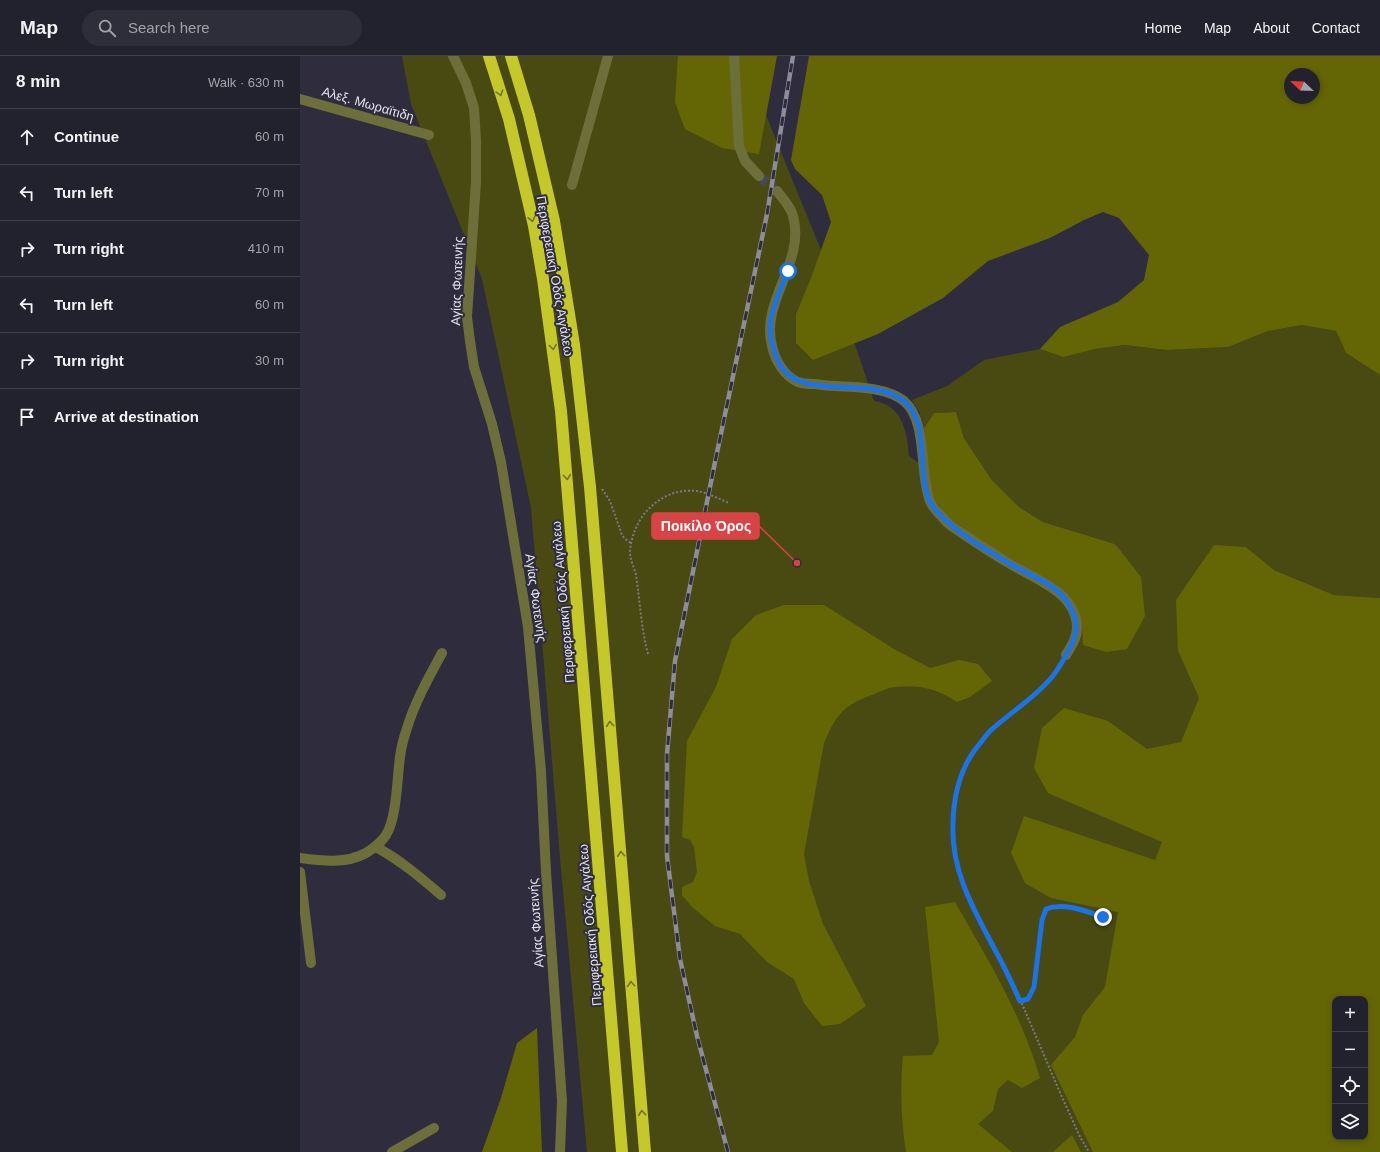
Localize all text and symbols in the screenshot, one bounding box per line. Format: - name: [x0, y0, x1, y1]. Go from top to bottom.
- search box: [82, 10, 362, 46]
- text: Map: [20, 17, 58, 38]
- icon: search: [96, 17, 118, 39]
- text: Search here: [128, 19, 210, 36]
- text: Home: [1145, 20, 1182, 36]
- text: Map: [1204, 20, 1231, 36]
- text: About: [1253, 20, 1290, 36]
- text: Contact: [1312, 20, 1360, 36]
- north arrow: [1284, 68, 1320, 104]
- text: 8 min: [16, 72, 60, 91]
- text: Walk · 630 m: [208, 75, 284, 90]
- street label: Αλεξ. Μωραϊτιδη: [320, 84, 416, 124]
- one-way arrow: [496, 89, 504, 96]
- icon: ahead: [16, 126, 38, 148]
- text: Continue: [54, 128, 119, 145]
- text: 60 m: [255, 129, 284, 144]
- icon: left: [16, 182, 38, 204]
- text: Turn left: [54, 184, 113, 201]
- text: 70 m: [255, 185, 284, 200]
- street label: Περιφερειακή Οδός Αιγάλεω: [534, 195, 576, 357]
- one-way arrow: [527, 216, 535, 222]
- street label: Αγίας Φωτεινής: [448, 236, 466, 326]
- icon: right: [16, 238, 38, 260]
- text: Turn right: [54, 240, 124, 257]
- text: 410 m: [248, 241, 284, 256]
- route start: [779, 262, 797, 280]
- icon: left: [16, 294, 38, 316]
- text: Turn left: [54, 296, 113, 313]
- text: 60 m: [255, 297, 284, 312]
- one-way arrow: [548, 344, 557, 350]
- icon: right: [16, 350, 38, 372]
- text: Turn right: [54, 352, 124, 369]
- text: 30 m: [255, 353, 284, 368]
- icon: arrive: [16, 406, 38, 428]
- text: Arrive at destination: [54, 408, 199, 425]
- one-way arrow: [562, 474, 571, 480]
- callout: Ποικίλο Όρος: [652, 513, 759, 539]
- text: Ποικίλο Όρος: [661, 518, 751, 534]
- street label: Περιφερειακή Οδός Αιγάλεω: [548, 520, 578, 684]
- street label: Αγίας Φωτεινής: [522, 553, 550, 643]
- one-way arrow: [605, 721, 614, 727]
- street label: Περιφερειακή Οδός Αιγάλεω: [575, 843, 605, 1007]
- one-way arrow: [616, 851, 625, 857]
- street label: Αγίας Φωτεινής: [525, 878, 547, 968]
- route end: [1094, 908, 1112, 926]
- one-way arrow: [627, 981, 636, 987]
- map controls: [1332, 996, 1368, 1140]
- button: +: [1332, 996, 1368, 1032]
- button: −: [1332, 1032, 1368, 1068]
- button: locate: [1332, 1068, 1368, 1104]
- button: layers: [1332, 1104, 1368, 1140]
- one-way arrow: [638, 1110, 647, 1116]

